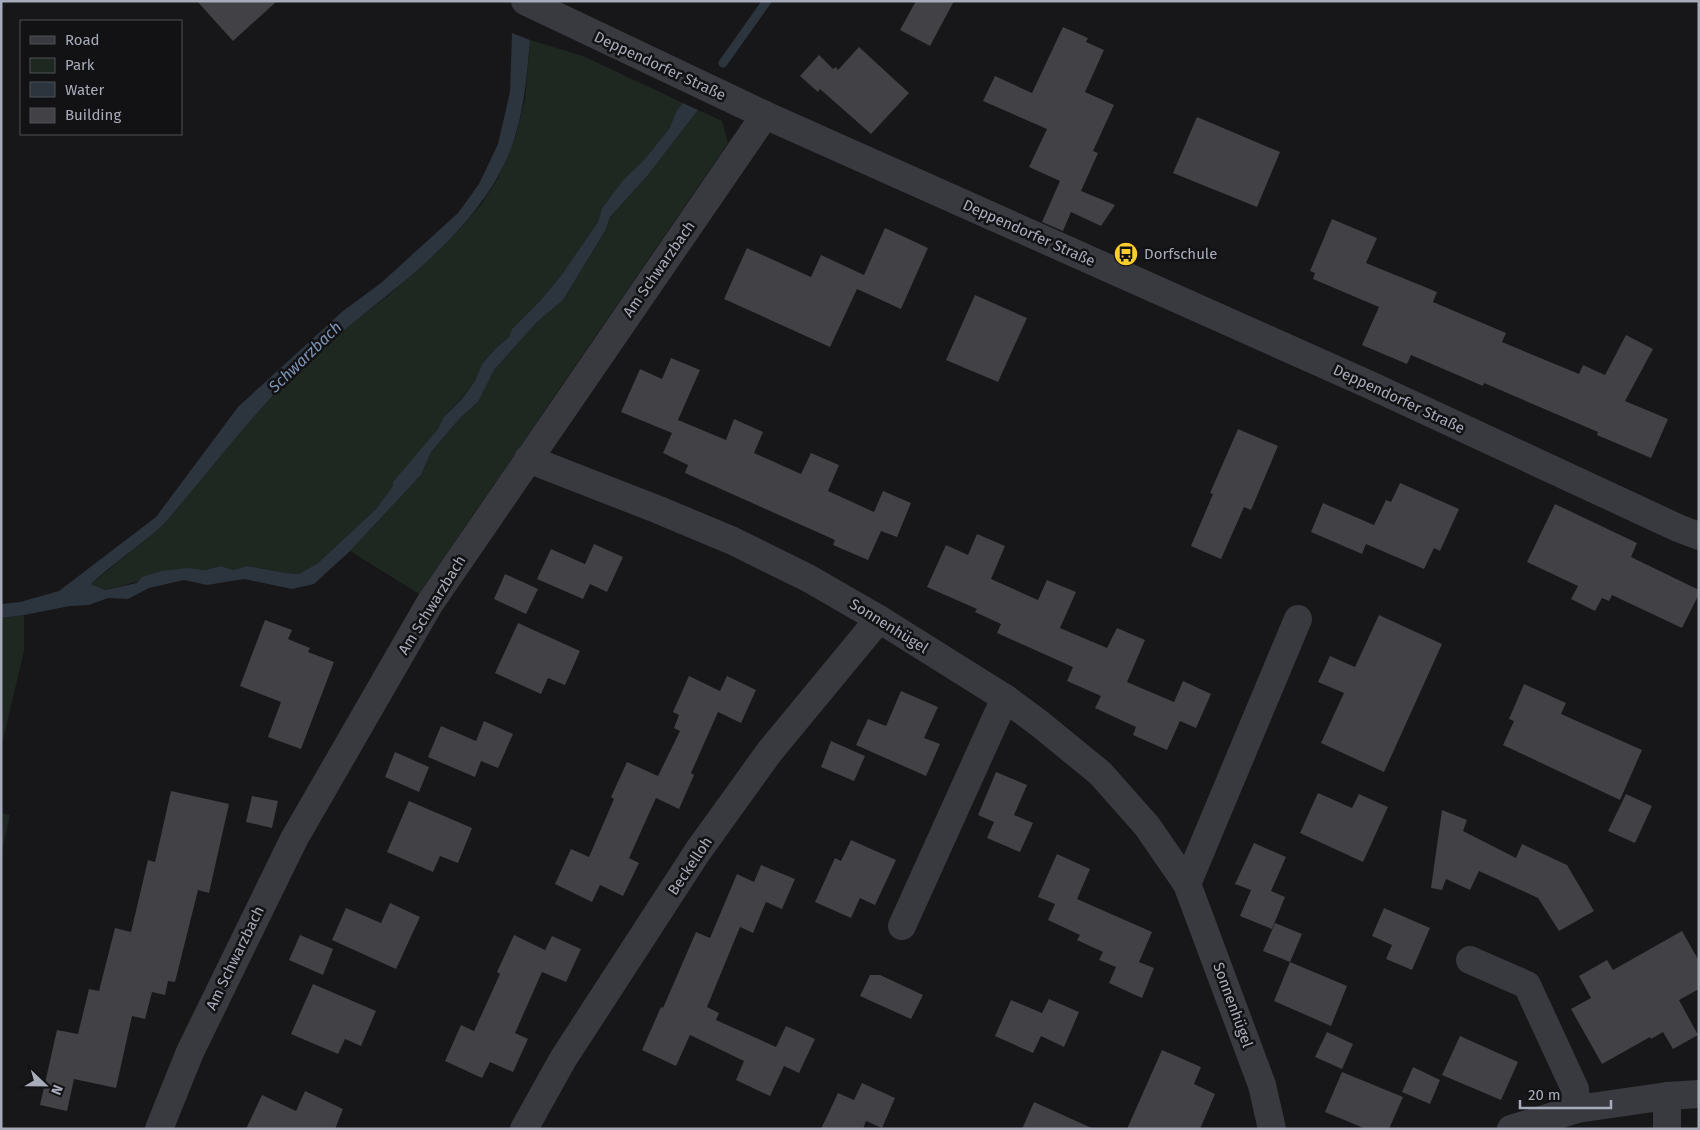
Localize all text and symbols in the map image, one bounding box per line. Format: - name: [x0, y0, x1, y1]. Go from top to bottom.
- legend: [20, 20, 182, 135]
- street label: Deppendorfer Straße: [591, 28, 729, 104]
- text: Road: [65, 31, 100, 49]
- text: Park: [65, 56, 95, 74]
- text: Water: [65, 81, 104, 99]
- text: Building: [65, 106, 121, 124]
- street label: Deppendorfer Straße: [960, 196, 1098, 270]
- street label: Am Schwarzbach: [619, 217, 699, 321]
- bus stop icon: Dorfschule: [1113, 241, 1139, 267]
- place label: Dorfschule: [1144, 245, 1217, 263]
- water label: Schwarzbach: [264, 318, 345, 397]
- street label: Deppendorfer Straße: [1330, 361, 1468, 437]
- street label: Am Schwarzbach: [394, 552, 470, 658]
- street label: Sonnenhügel: [846, 595, 932, 658]
- street label: Beckelloh: [664, 833, 716, 899]
- street label: Am Schwarzbach: [202, 903, 268, 1013]
- street label: Sonnenhügel: [1209, 960, 1257, 1051]
- north arrow: [20, 1060, 70, 1110]
- scale bar: [1520, 1078, 1611, 1110]
- text: N: [47, 1082, 66, 1097]
- text: 20 m: [1528, 1086, 1561, 1104]

